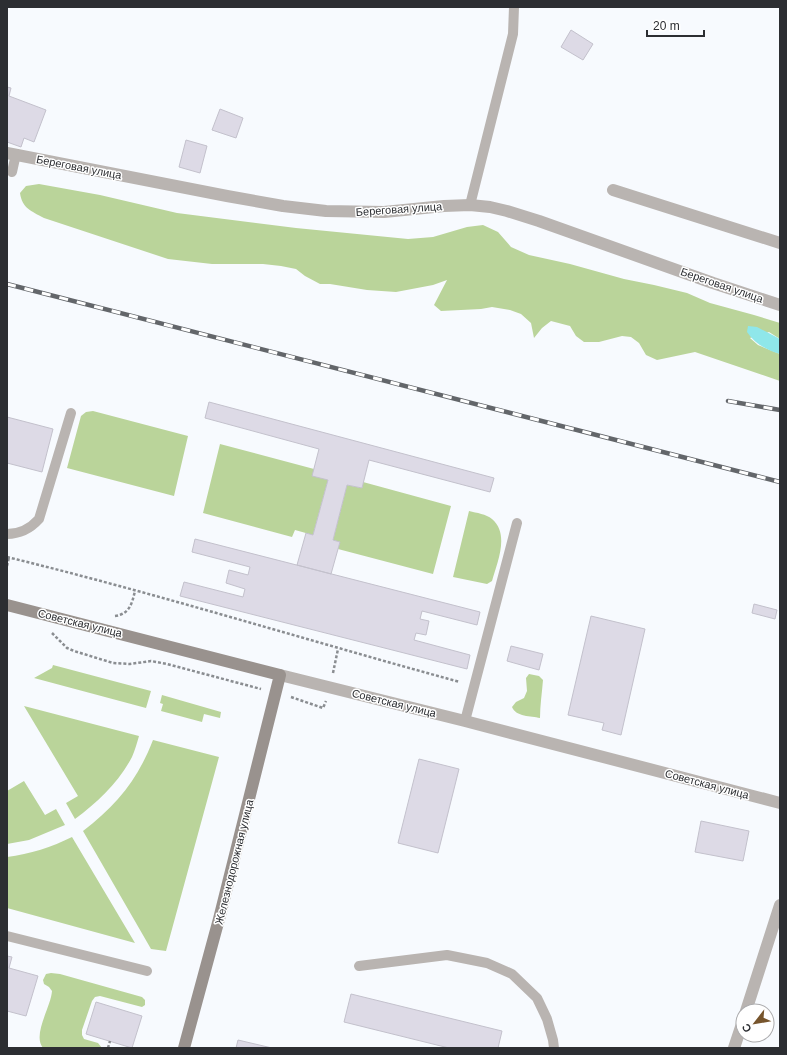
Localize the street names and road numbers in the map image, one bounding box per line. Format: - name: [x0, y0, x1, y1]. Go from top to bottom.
- street label: Береговая улица: [35, 153, 123, 181]
- street label: Береговая улица: [355, 200, 443, 218]
- street label: Береговая улица: [679, 265, 766, 305]
- street label: Советская улица: [37, 607, 124, 639]
- street label: Советская улица: [351, 687, 438, 719]
- street label: Советская улица: [664, 767, 751, 801]
- street label: Железнодорожная улица: [213, 797, 256, 926]

